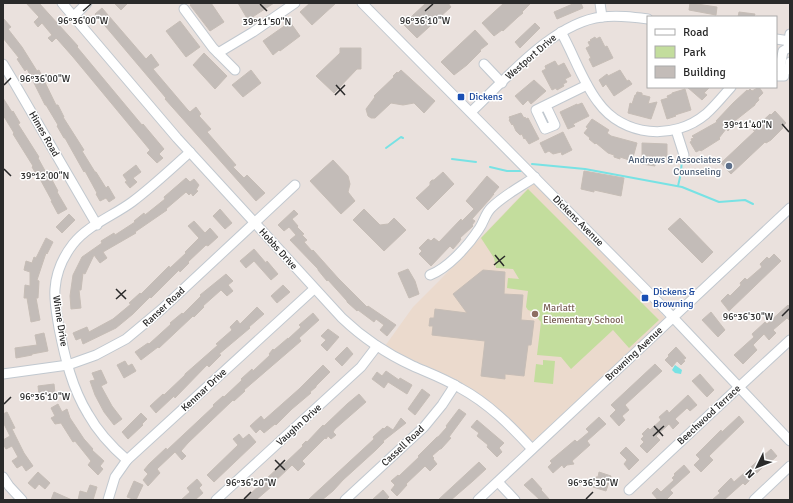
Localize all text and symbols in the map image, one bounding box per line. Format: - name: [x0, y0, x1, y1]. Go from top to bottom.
- text: 96°36'00"W: [58, 15, 109, 27]
- text: 96°36'10"W: [400, 15, 451, 27]
- text: 39°11'50"N: [243, 16, 291, 28]
- legend: [647, 16, 777, 88]
- text: Road: [683, 25, 709, 40]
- street label: Westport Drive: [503, 32, 559, 82]
- text: Park: [683, 45, 706, 60]
- text: Building: [683, 65, 726, 80]
- text: 96°36'00"W: [20, 73, 71, 85]
- place label: Dickens: [469, 91, 503, 103]
- marker: Dickens: [456, 92, 466, 102]
- street label: Himes Road: [26, 109, 62, 159]
- text: 39°11'40"N: [724, 119, 772, 131]
- place label: Andrews & Associates Counseling: [628, 154, 722, 178]
- marker: Andrews & Associates Counseling: [724, 161, 734, 171]
- text: 39°12'00"N: [21, 170, 69, 182]
- street label: Dickens Avenue: [550, 193, 606, 249]
- street label: Hobbs Drive: [256, 226, 300, 272]
- street label: Ranser Road: [140, 284, 188, 330]
- place label: Dickens & Browning: [653, 286, 696, 310]
- marker: Dickens & Browning: [640, 293, 650, 303]
- street label: Winne Drive: [50, 295, 70, 347]
- place label: Marlatt Elementary School: [543, 302, 623, 326]
- marker: Marlatt Elementary School: [530, 309, 540, 319]
- text: 96°36'30"W: [723, 311, 774, 323]
- street label: Browning Avenue: [603, 324, 665, 384]
- street label: Kenmar Drive: [179, 366, 229, 414]
- street label: Beechwood Terrace: [675, 383, 743, 447]
- text: 96°36'10"W: [20, 391, 71, 403]
- street label: Vaughn Drive: [274, 402, 324, 448]
- street label: Cassell Road: [379, 423, 427, 469]
- north arrow: [737, 447, 777, 487]
- text: N: [743, 466, 757, 481]
- text: 96°36'20"W: [226, 477, 277, 489]
- text: 96°36'30"W: [568, 477, 619, 489]

